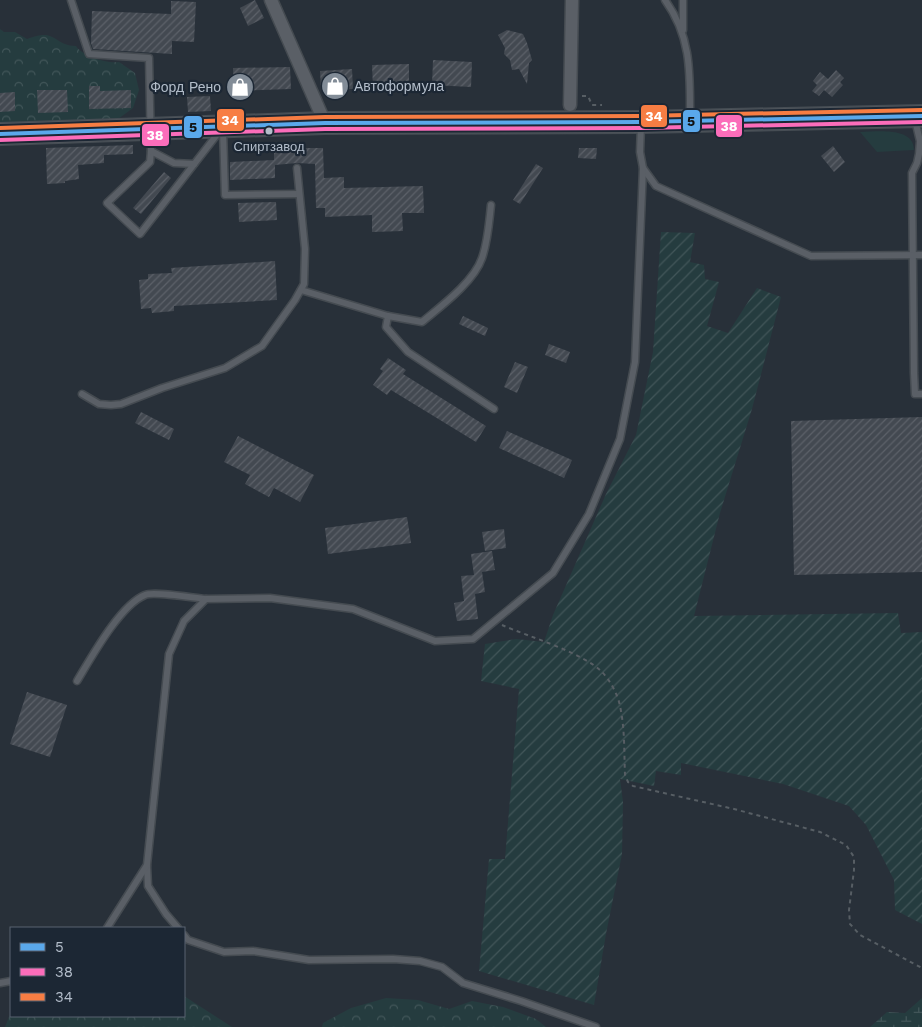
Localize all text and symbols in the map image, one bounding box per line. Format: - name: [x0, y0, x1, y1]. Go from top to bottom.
- shop icon: Автоформула: [320, 71, 350, 101]
- shop icon: Форд Рено: [225, 72, 255, 102]
- place label: Автоформула: [354, 78, 444, 94]
- place label: Форд Рено: [150, 79, 221, 95]
- line badge: 34: [640, 104, 668, 128]
- line badge: 34: [216, 108, 245, 132]
- text: 34: [645, 108, 663, 124]
- line badge: 5: [682, 109, 701, 133]
- text: 34: [221, 112, 239, 128]
- text: 5: [687, 113, 695, 129]
- line badge: 38: [715, 114, 743, 138]
- line badge: 5: [183, 115, 203, 139]
- text: 38: [720, 118, 738, 134]
- text: 5: [189, 119, 197, 135]
- line badge: 38: [141, 123, 170, 147]
- marker: Спиртзавод: [264, 126, 274, 136]
- text: 38: [146, 127, 164, 143]
- place label: Спиртзавод: [233, 139, 305, 154]
- legend: [10, 927, 185, 1017]
- text: 5: [55, 938, 64, 956]
- text: 38: [55, 963, 73, 981]
- text: 34: [55, 988, 73, 1006]

